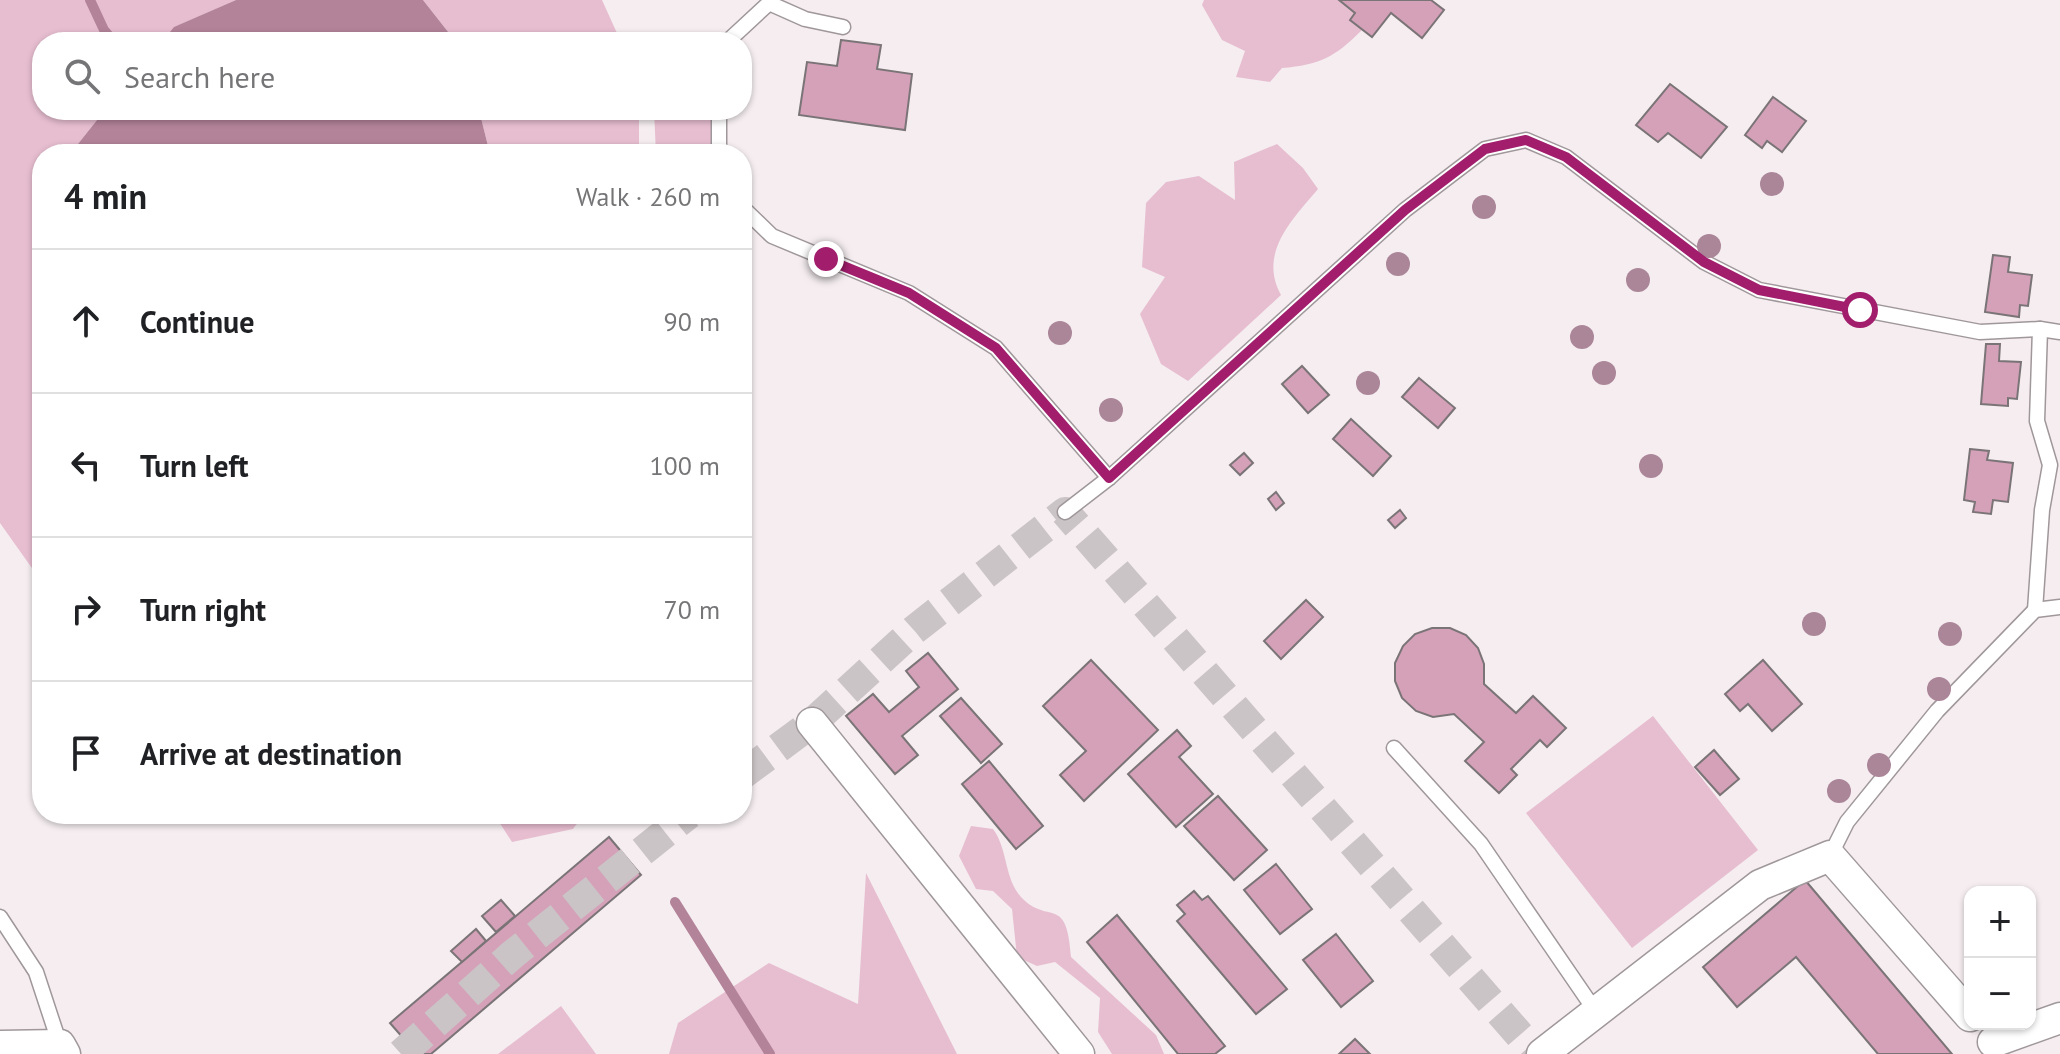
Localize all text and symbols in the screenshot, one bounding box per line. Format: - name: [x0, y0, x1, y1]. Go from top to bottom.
- search box: [32, 32, 752, 120]
- icon: search: [60, 54, 104, 98]
- text: Search here: [124, 57, 275, 96]
- text: 4 min: [64, 174, 147, 218]
- text: Walk · 260 m: [576, 180, 720, 213]
- route end: [808, 241, 844, 277]
- route start: [1842, 292, 1878, 328]
- icon: ahead: [64, 299, 108, 343]
- text: Continue: [140, 302, 254, 341]
- text: 90 m: [664, 305, 720, 338]
- icon: left: [64, 443, 108, 487]
- text: Turn left: [140, 446, 248, 485]
- text: 100 m: [649, 449, 720, 482]
- icon: right: [64, 587, 108, 631]
- text: Turn right: [140, 590, 266, 629]
- text: 70 m: [664, 593, 720, 626]
- icon: arrive: [64, 731, 108, 775]
- text: Arrive at destination: [140, 734, 402, 773]
- map controls: [1964, 886, 2036, 1030]
- button: +: [1964, 886, 2036, 958]
- button: −: [1964, 958, 2036, 1030]

